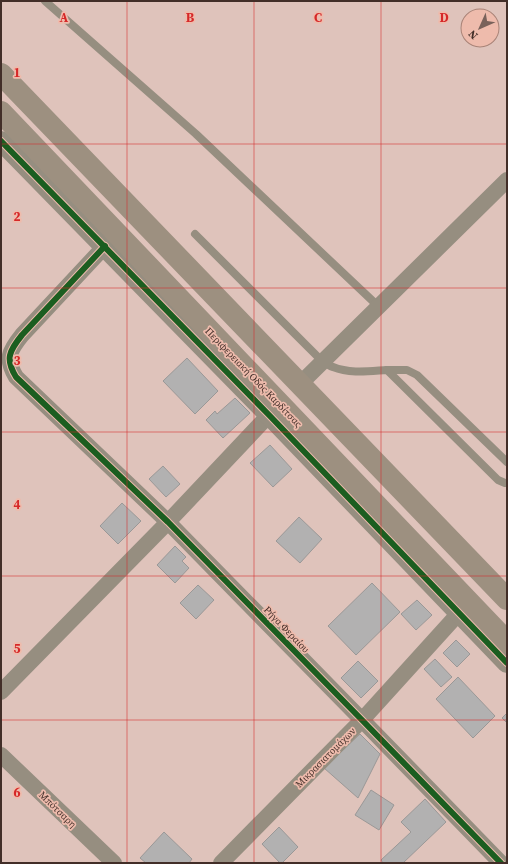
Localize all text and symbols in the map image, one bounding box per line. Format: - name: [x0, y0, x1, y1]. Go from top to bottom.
- north arrow: [460, 8, 500, 48]
- text: A: [60, 9, 69, 26]
- text: B: [186, 9, 195, 26]
- text: C: [314, 9, 322, 26]
- text: D: [439, 9, 449, 26]
- text: N: [465, 27, 481, 43]
- text: 1: [13, 64, 21, 81]
- text: 2: [13, 208, 21, 225]
- street label: Περιφερειακή Οδός Καρδίτσας: [202, 325, 305, 430]
- text: 3: [13, 352, 21, 369]
- text: 4: [13, 496, 21, 513]
- street label: Ρήγα Φεραίου: [261, 603, 312, 655]
- text: 5: [13, 640, 21, 657]
- street label: Μικρασιατομάχων: [292, 724, 358, 790]
- text: 6: [13, 784, 21, 801]
- street label: Μπότσαρη: [36, 788, 79, 830]

